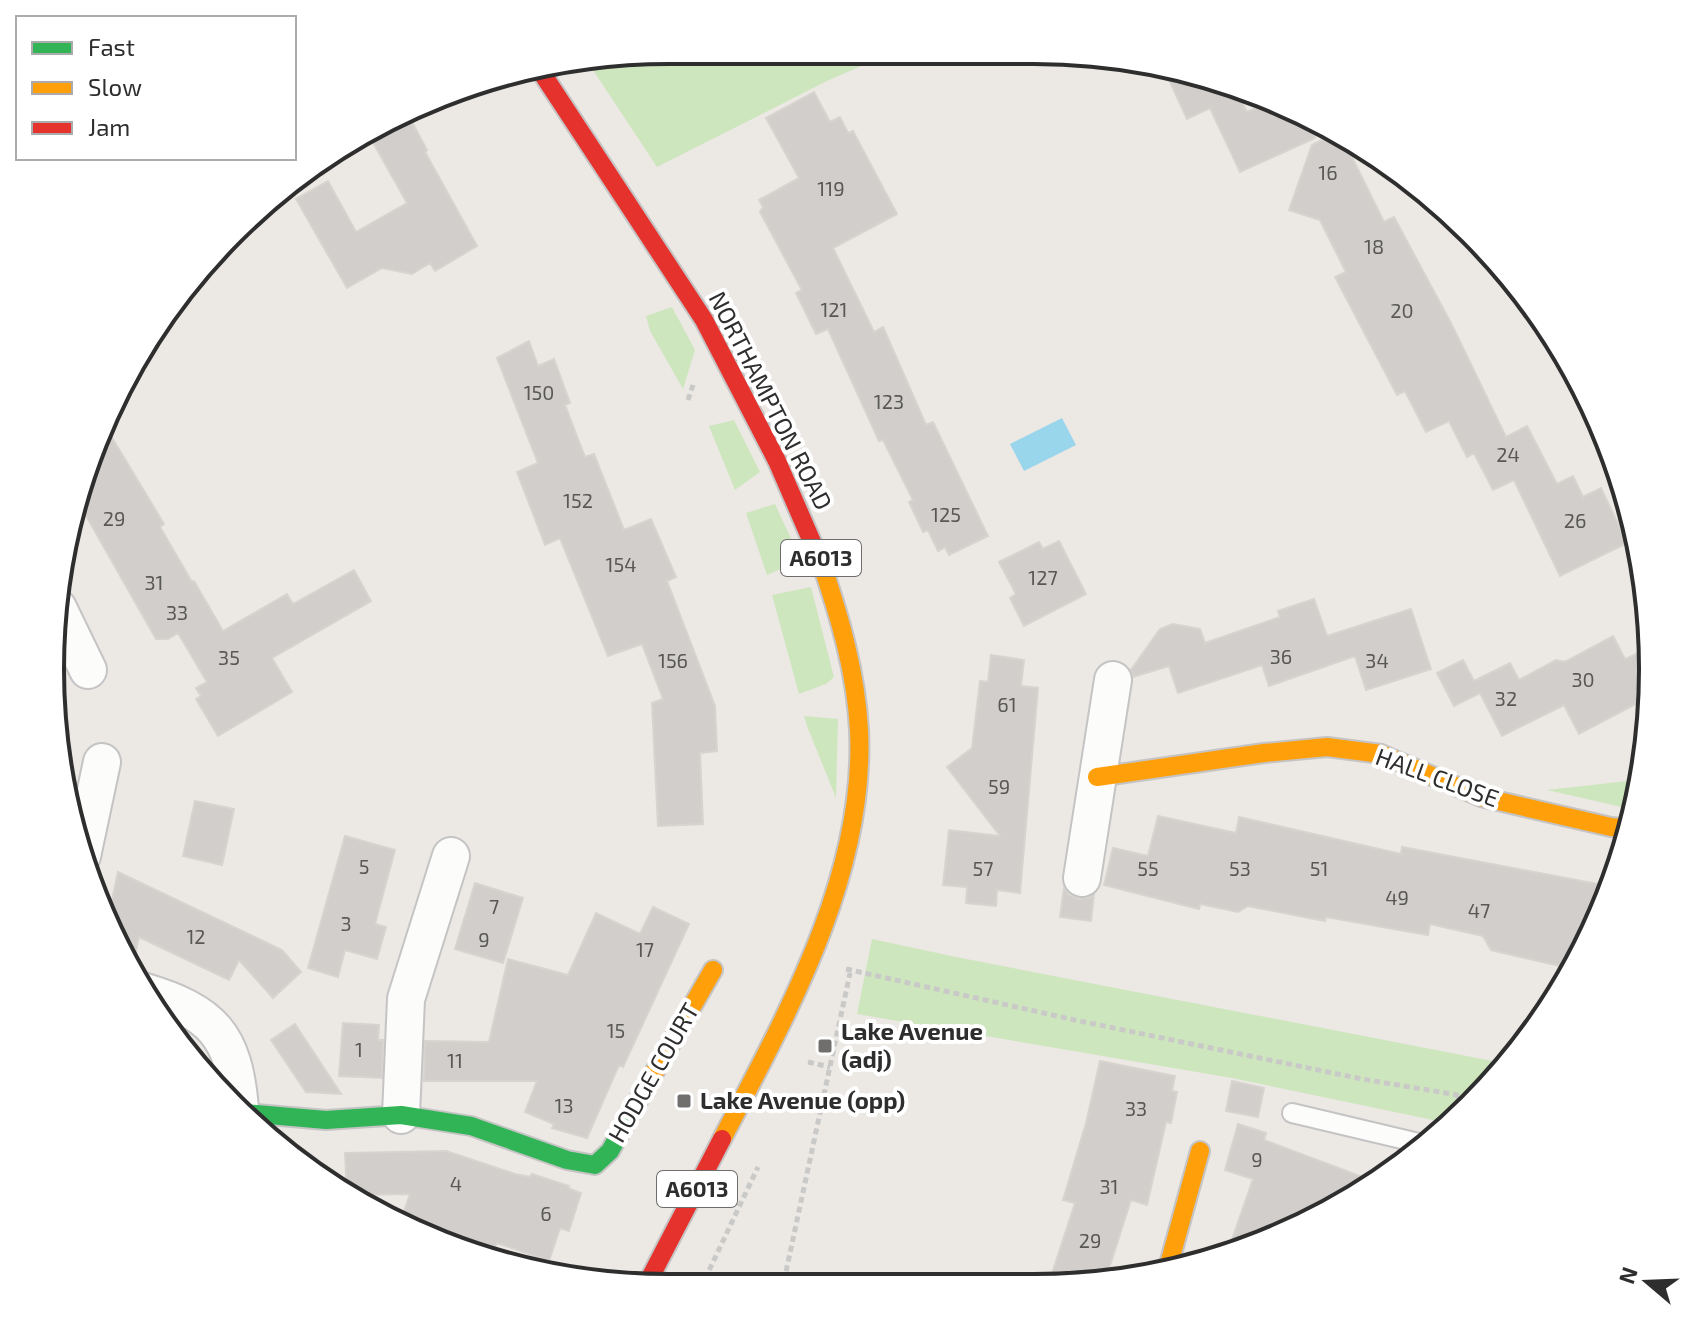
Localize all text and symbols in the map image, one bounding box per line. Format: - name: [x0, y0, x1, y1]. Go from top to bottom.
- legend: [16, 16, 296, 160]
- text: Fast: [88, 32, 135, 61]
- text: Slow: [88, 72, 142, 101]
- text: Jam: [88, 112, 130, 141]
- house number: 16: [1318, 160, 1338, 184]
- house number: 119: [817, 176, 845, 200]
- house number: 18: [1364, 234, 1384, 258]
- street label: NORTHAMPTON ROAD: [704, 286, 839, 514]
- house number: 121: [820, 297, 848, 321]
- house number: 20: [1390, 298, 1414, 322]
- house number: 150: [524, 380, 554, 404]
- house number: 123: [874, 389, 904, 413]
- house number: 24: [1496, 442, 1520, 466]
- house number: 152: [563, 488, 593, 512]
- house number: 125: [931, 502, 961, 526]
- house number: 29: [103, 506, 125, 530]
- house number: 26: [1564, 508, 1586, 532]
- road number: A6013: [781, 540, 861, 576]
- house number: 154: [606, 552, 636, 576]
- house number: 127: [1028, 565, 1058, 589]
- house number: 31: [144, 570, 164, 594]
- house number: 33: [166, 600, 188, 624]
- house number: 36: [1270, 644, 1292, 668]
- house number: 35: [218, 645, 240, 669]
- house number: 156: [658, 648, 688, 672]
- house number: 34: [1365, 648, 1389, 672]
- house number: 30: [1571, 667, 1595, 691]
- house number: 32: [1495, 686, 1517, 710]
- house number: 61: [997, 692, 1017, 716]
- street label: HALL CLOSE: [1372, 741, 1503, 812]
- house number: 59: [988, 774, 1010, 798]
- house number: 5: [359, 854, 369, 878]
- house number: 57: [973, 856, 993, 880]
- house number: 55: [1137, 856, 1159, 880]
- house number: 53: [1229, 856, 1251, 880]
- house number: 51: [1310, 856, 1328, 880]
- house number: 49: [1385, 885, 1409, 909]
- house number: 7: [489, 894, 499, 918]
- house number: 47: [1468, 898, 1490, 922]
- house number: 3: [340, 911, 352, 935]
- house number: 12: [186, 924, 206, 948]
- house number: 9: [478, 927, 490, 951]
- house number: 17: [636, 937, 654, 961]
- street label: HODGE COURT: [601, 997, 704, 1147]
- place label: Lake Avenue (adj): [841, 1016, 983, 1073]
- house number: 15: [607, 1018, 625, 1042]
- house number: 1: [355, 1037, 363, 1061]
- marker: Lake Avenue (adj): [816, 1037, 834, 1055]
- house number: 11: [447, 1048, 463, 1072]
- place label: Lake Avenue (opp): [700, 1085, 905, 1114]
- marker: Lake Avenue (opp): [675, 1092, 693, 1110]
- house number: 13: [554, 1093, 574, 1117]
- house number: 33: [1125, 1096, 1147, 1120]
- house number: 9: [1251, 1147, 1263, 1171]
- house number: 4: [450, 1171, 462, 1195]
- road number: A6013: [657, 1171, 737, 1207]
- house number: 31: [1099, 1174, 1119, 1198]
- house number: 6: [540, 1201, 552, 1225]
- house number: 29: [1079, 1228, 1101, 1252]
- north arrow: [1607, 1242, 1687, 1322]
- text: N: [1612, 1263, 1642, 1287]

